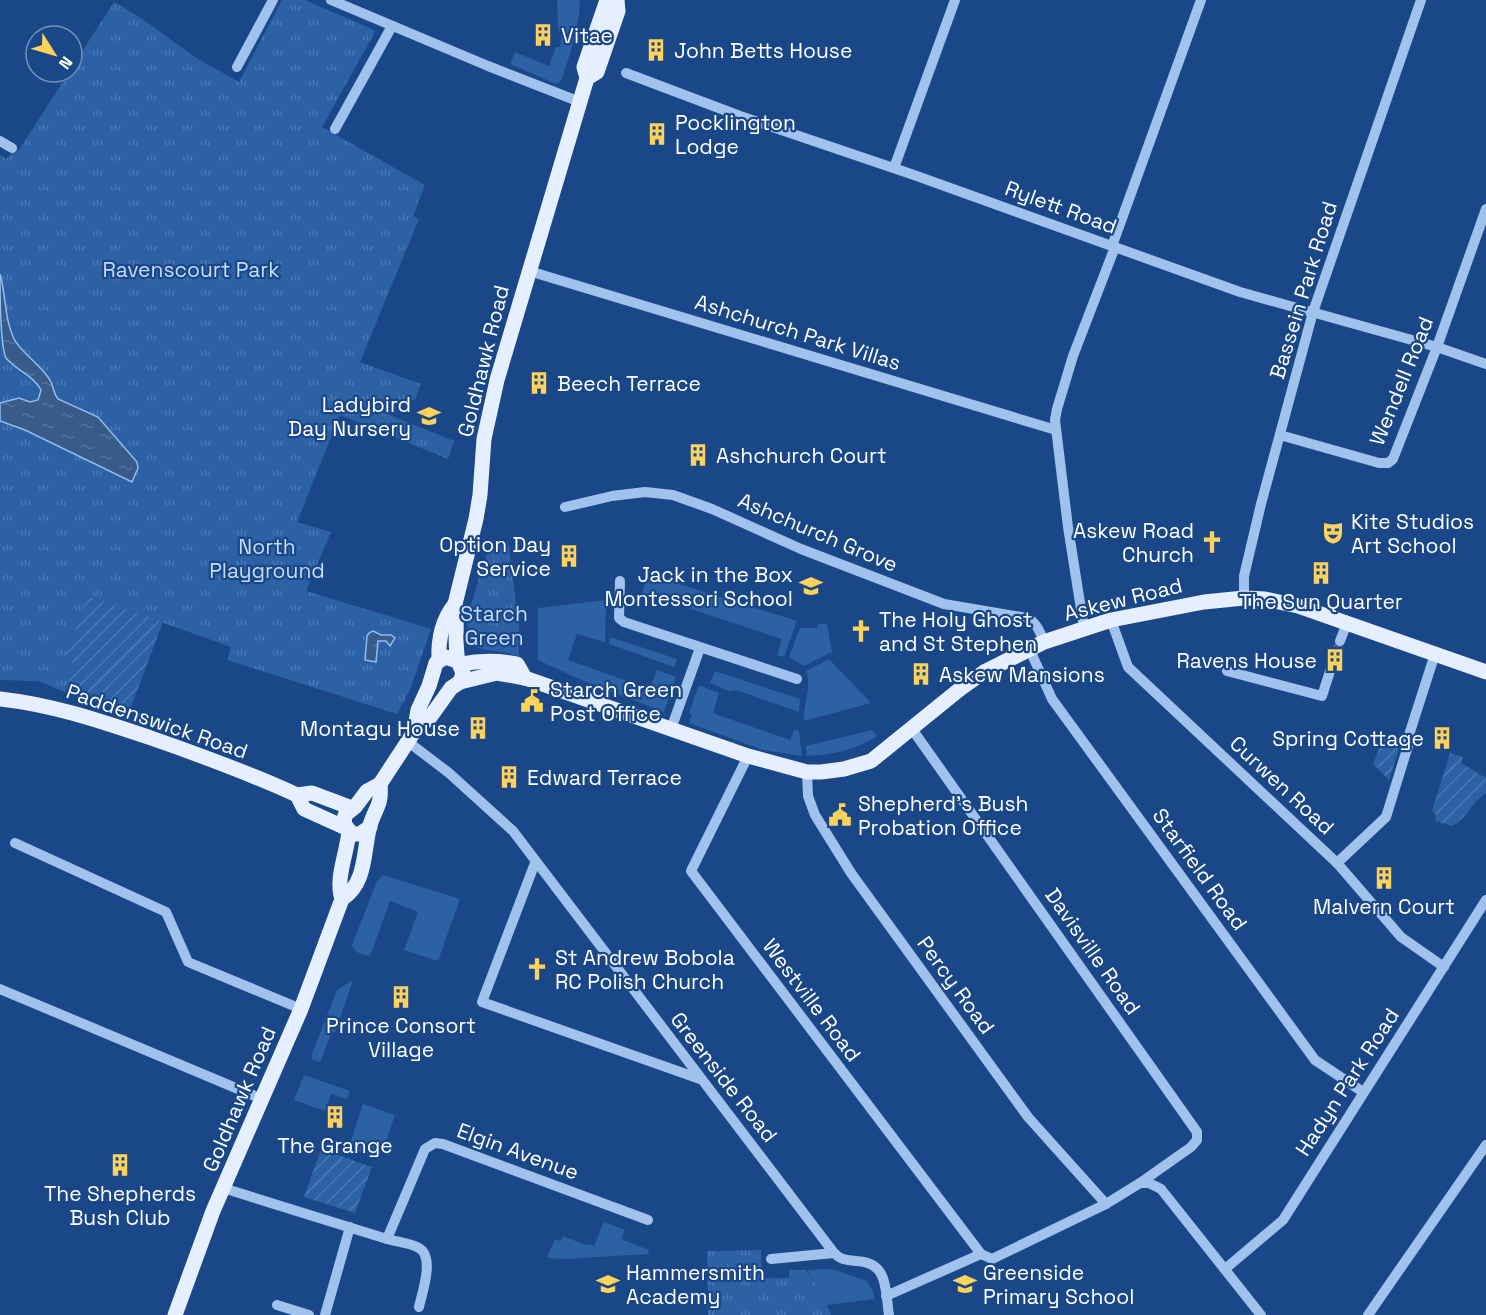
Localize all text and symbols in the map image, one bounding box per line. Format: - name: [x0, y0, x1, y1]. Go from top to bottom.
- building icon: Vitae: [530, 22, 556, 48]
- place label: Vitae: [561, 22, 613, 49]
- north arrow: [24, 24, 84, 84]
- building icon: John Betts House: [643, 37, 669, 63]
- place label: John Betts House: [674, 37, 852, 64]
- text: N: [54, 52, 77, 73]
- place label: Pocklington Lodge: [675, 109, 796, 160]
- building icon: Pocklington Lodge: [644, 121, 670, 147]
- street label: Rylett Road: [1001, 174, 1121, 240]
- street label: Bassein Park Road: [1263, 198, 1343, 382]
- park label: Ravenscourt Park: [102, 256, 280, 283]
- street label: Goldhawk Road: [451, 282, 515, 440]
- street label: Ashchurch Park Villas: [692, 288, 904, 376]
- street label: Wendell Road: [1363, 313, 1439, 449]
- building icon: Beech Terrace: [526, 370, 552, 396]
- place label: Beech Terrace: [557, 370, 701, 397]
- place label: Ladybird Day Nursery: [288, 391, 411, 442]
- school or university icon: Ladybird Day Nursery: [416, 403, 442, 429]
- building icon: Ashchurch Court: [685, 442, 711, 468]
- place label: Ashchurch Court: [716, 442, 887, 469]
- street label: Ashchurch Grove: [734, 486, 902, 578]
- place label: Kite Studios Art School: [1351, 508, 1474, 559]
- place label: Askew Road Church: [1073, 517, 1194, 568]
- theatre icon: Kite Studios Art School: [1320, 520, 1346, 546]
- church icon: Askew Road Church: [1199, 529, 1225, 555]
- place label: Option Day Service: [439, 531, 551, 582]
- park label: North Playground: [209, 533, 325, 584]
- building icon: Option Day Service: [556, 543, 582, 569]
- building icon: The Sun Quarter: [1308, 560, 1334, 586]
- place label: Jack in the Box Montessori School: [605, 561, 793, 612]
- street label: Askew Road: [1061, 571, 1185, 627]
- school or university icon: Jack in the Box Montessori School: [798, 573, 824, 599]
- place label: The Sun Quarter: [1239, 588, 1403, 615]
- park label: Starch Green: [460, 600, 528, 651]
- place label: The Holy Ghost and St Stephen: [879, 606, 1037, 657]
- church icon: The Holy Ghost and St Stephen: [848, 618, 874, 644]
- place label: Ravens House: [1176, 647, 1317, 674]
- building icon: Ravens House: [1322, 647, 1348, 673]
- building icon: Askew Mansions: [908, 661, 934, 687]
- place label: Askew Mansions: [939, 661, 1105, 688]
- place label: Starch Green Post Office: [550, 676, 682, 727]
- street label: Paddenswick Road: [63, 677, 251, 765]
- public building icon: Starch Green Post Office: [519, 688, 545, 714]
- place label: Montagu House: [300, 715, 460, 742]
- building icon: Montagu House: [465, 715, 491, 741]
- place label: Spring Cottage: [1272, 725, 1424, 752]
- building icon: Spring Cottage: [1429, 725, 1455, 751]
- street label: Curwen Road: [1224, 730, 1340, 840]
- building icon: Edward Terrace: [496, 764, 522, 790]
- place label: Edward Terrace: [527, 764, 682, 791]
- place label: Shepherd's Bush Probation Office: [858, 790, 1028, 841]
- public building icon: Shepherd's Bush Probation Office: [827, 802, 853, 828]
- street label: Starfield Road: [1147, 803, 1253, 935]
- building icon: Malvern Court: [1371, 865, 1397, 891]
- street label: Davisville Road: [1039, 882, 1147, 1020]
- place label: Malvern Court: [1313, 893, 1455, 920]
- street label: Percy Road: [911, 931, 1001, 1039]
- street label: Westville Road: [757, 933, 867, 1067]
- place label: St Andrew Bobola RC Polish Church: [555, 944, 735, 995]
- church icon: St Andrew Bobola RC Polish Church: [524, 956, 550, 982]
- building icon: Prince Consort Village: [388, 984, 414, 1010]
- street label: Hadyn Park Road: [1289, 1003, 1405, 1161]
- street label: Greenside Road: [665, 1006, 783, 1148]
- place label: Prince Consort Village: [326, 1012, 476, 1063]
- street label: Goldhawk Road: [196, 1022, 282, 1176]
- building icon: The Grange: [322, 1104, 348, 1130]
- street label: Elgin Avenue: [453, 1116, 583, 1186]
- place label: The Grange: [277, 1132, 393, 1159]
- building icon: The Shepherds Bush Club: [107, 1152, 133, 1178]
- place label: The Shepherds Bush Club: [44, 1180, 196, 1231]
- place label: Hammersmith Academy: [626, 1259, 765, 1310]
- place label: Greenside Primary School: [983, 1259, 1134, 1310]
- school or university icon: Hammersmith Academy: [595, 1271, 621, 1297]
- school or university icon: Greenside Primary School: [952, 1271, 978, 1297]

